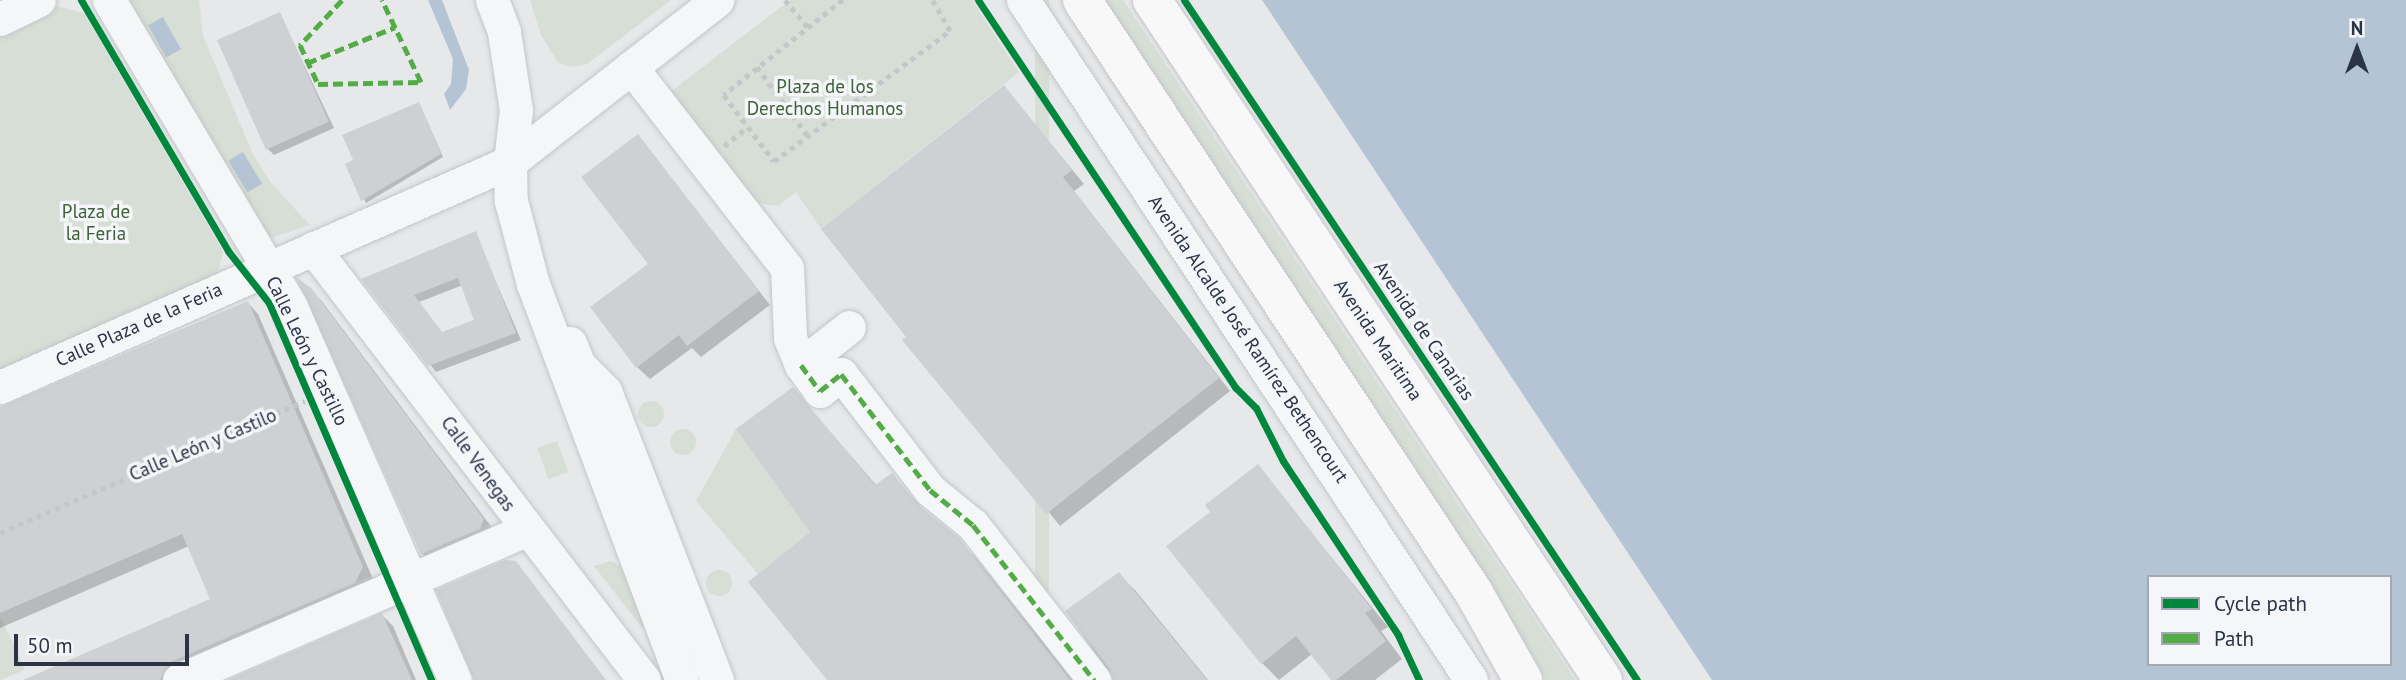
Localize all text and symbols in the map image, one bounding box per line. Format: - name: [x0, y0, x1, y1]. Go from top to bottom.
- north arrow: [2322, 14, 2392, 84]
- text: N: [2351, 16, 2363, 40]
- park label: Plaza de los Derechos Humanos: [747, 76, 903, 120]
- street label: Avenida Alcalde José Ramírez Bethencourt: [1143, 190, 1353, 488]
- park label: Plaza de la Feria: [62, 201, 130, 245]
- street label: Avenida de Canarias: [1369, 257, 1479, 405]
- street label: Calle León y Castillo: [261, 272, 353, 430]
- street label: Avenida Maritima: [1329, 275, 1427, 405]
- street label: Calle Plaza de la Feria: [52, 278, 226, 372]
- street label: Calle León y Castilo: [126, 404, 280, 486]
- street label: Calle Venegas: [436, 412, 520, 516]
- legend: [2147, 575, 2392, 666]
- text: Cycle path: [2214, 590, 2307, 617]
- scale bar: [18, 620, 192, 664]
- text: Path: [2214, 625, 2254, 652]
- text: 50 m: [27, 632, 73, 659]

